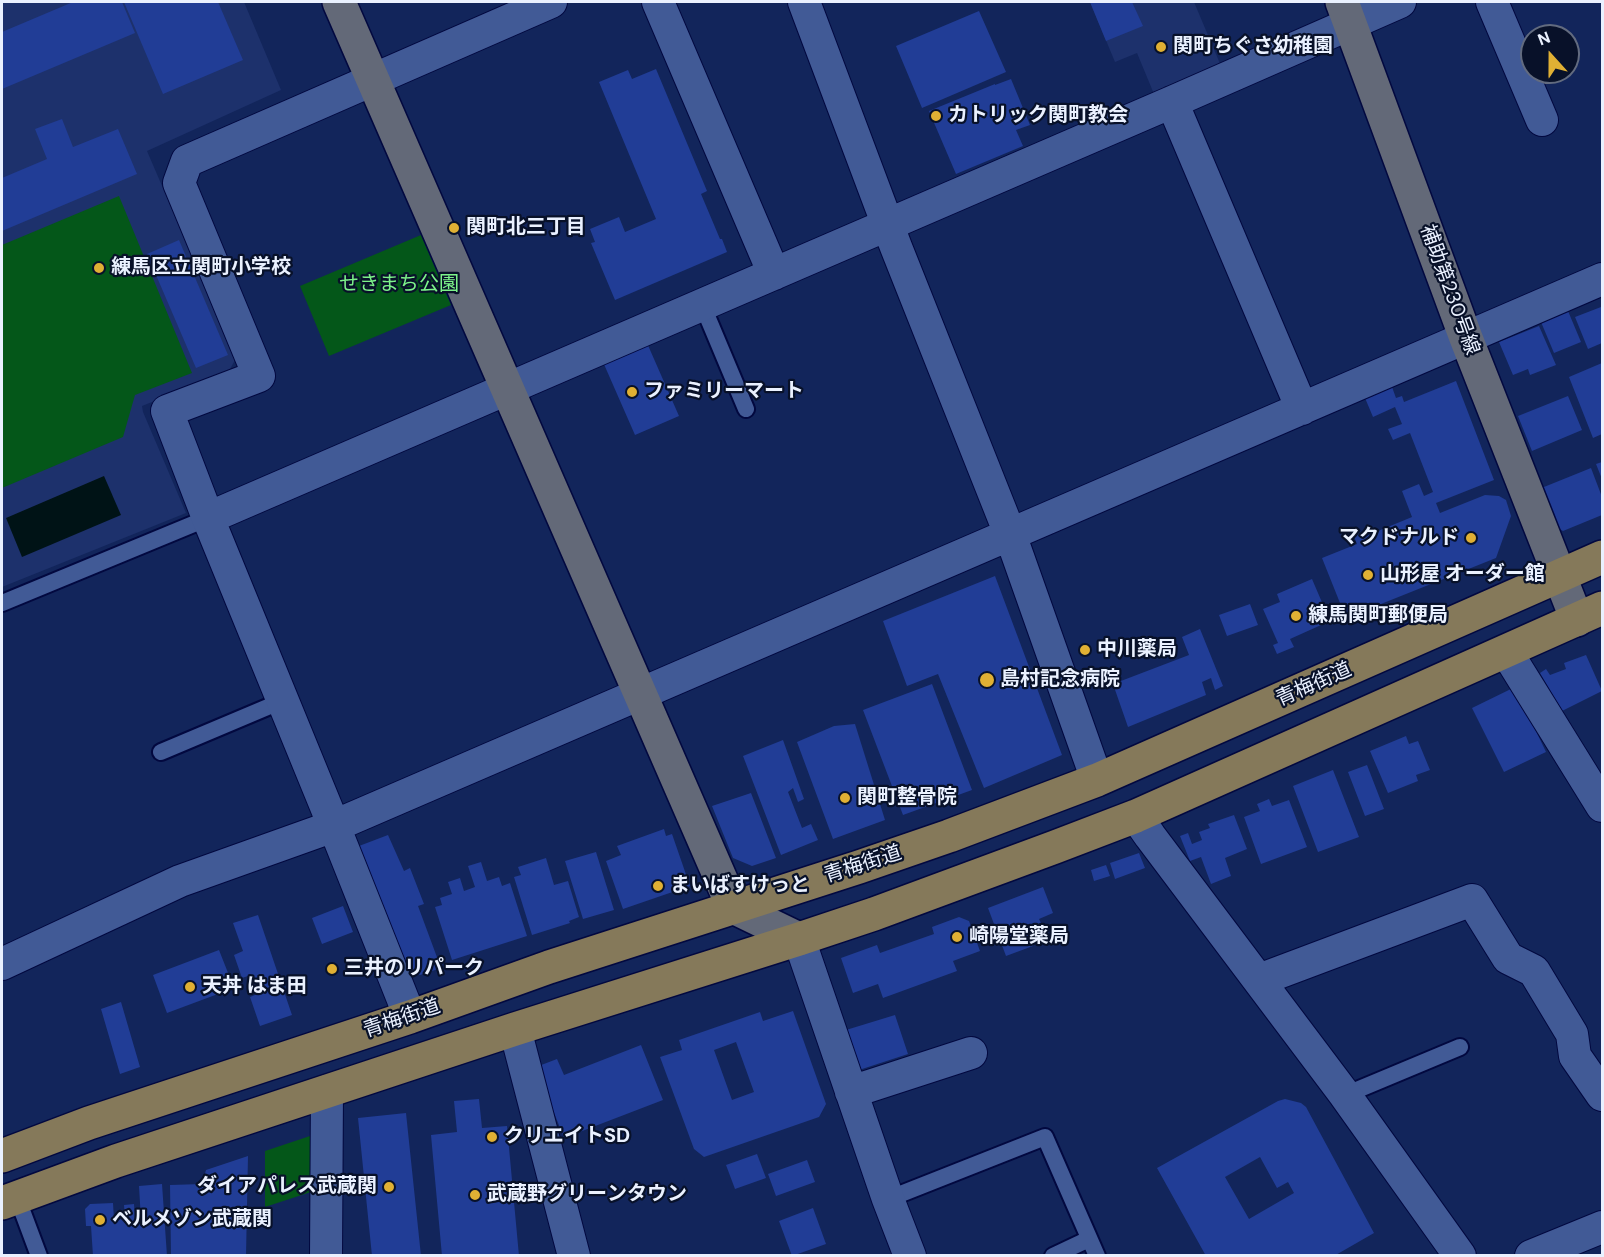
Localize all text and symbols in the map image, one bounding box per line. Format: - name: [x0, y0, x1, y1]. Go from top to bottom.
- north arrow: [1520, 24, 1580, 84]
- text: N: [1535, 27, 1553, 50]
- place label: 関町ちぐさ幼稚園: [1173, 35, 1333, 59]
- marker: 関町ちぐさ幼稚園: [1154, 40, 1168, 54]
- place label: カトリック関町教会: [948, 104, 1128, 128]
- marker: カトリック関町教会: [929, 109, 943, 123]
- place label: 関町北三丁目: [466, 216, 586, 240]
- marker: 関町北三丁目: [447, 221, 461, 235]
- street label: 補助第230号線: [1414, 222, 1484, 358]
- place label: 練馬区立関町小学校: [111, 256, 291, 280]
- marker: 練馬区立関町小学校: [92, 261, 106, 275]
- park label: せきまち公園: [339, 273, 459, 297]
- place label: ファミリーマート: [644, 380, 804, 404]
- marker: ファミリーマート: [625, 385, 639, 399]
- place label: マクドナルド: [1339, 526, 1459, 550]
- marker: マクドナルド: [1464, 531, 1478, 545]
- place label: 山形屋 オーダー館: [1380, 563, 1545, 587]
- marker: 山形屋 オーダー館: [1361, 568, 1375, 582]
- place label: 練馬関町郵便局: [1308, 604, 1448, 628]
- marker: 練馬関町郵便局: [1289, 609, 1303, 623]
- place label: 中川薬局: [1097, 638, 1177, 662]
- marker: 中川薬局: [1078, 643, 1092, 657]
- street label: 青梅街道: [1273, 658, 1355, 712]
- place label: 島村記念病院: [1000, 668, 1120, 692]
- marker: 島村記念病院: [978, 671, 996, 689]
- place label: 関町整骨院: [857, 786, 957, 810]
- marker: 関町整骨院: [838, 791, 852, 805]
- street label: 青梅街道: [821, 841, 905, 889]
- place label: まいばすけっと: [670, 874, 810, 898]
- marker: まいばすけっと: [651, 879, 665, 893]
- place label: 崎陽堂薬局: [969, 925, 1069, 949]
- marker: 崎陽堂薬局: [950, 930, 964, 944]
- place label: 三井のリパーク: [344, 957, 484, 981]
- marker: 三井のリパーク: [325, 962, 339, 976]
- place label: 天丼 はま田: [202, 975, 307, 999]
- marker: 天丼 はま田: [183, 980, 197, 994]
- street label: 青梅街道: [360, 995, 444, 1043]
- place label: クリエイトSD: [504, 1125, 630, 1149]
- marker: クリエイトSD: [485, 1130, 499, 1144]
- place label: ダイアパレス武蔵関: [197, 1175, 377, 1199]
- marker: ダイアパレス武蔵関: [382, 1180, 396, 1194]
- place label: 武蔵野グリーンタウン: [487, 1183, 687, 1207]
- marker: 武蔵野グリーンタウン: [468, 1188, 482, 1202]
- place label: ベルメゾン武蔵関: [112, 1208, 272, 1232]
- marker: ベルメゾン武蔵関: [93, 1213, 107, 1227]

